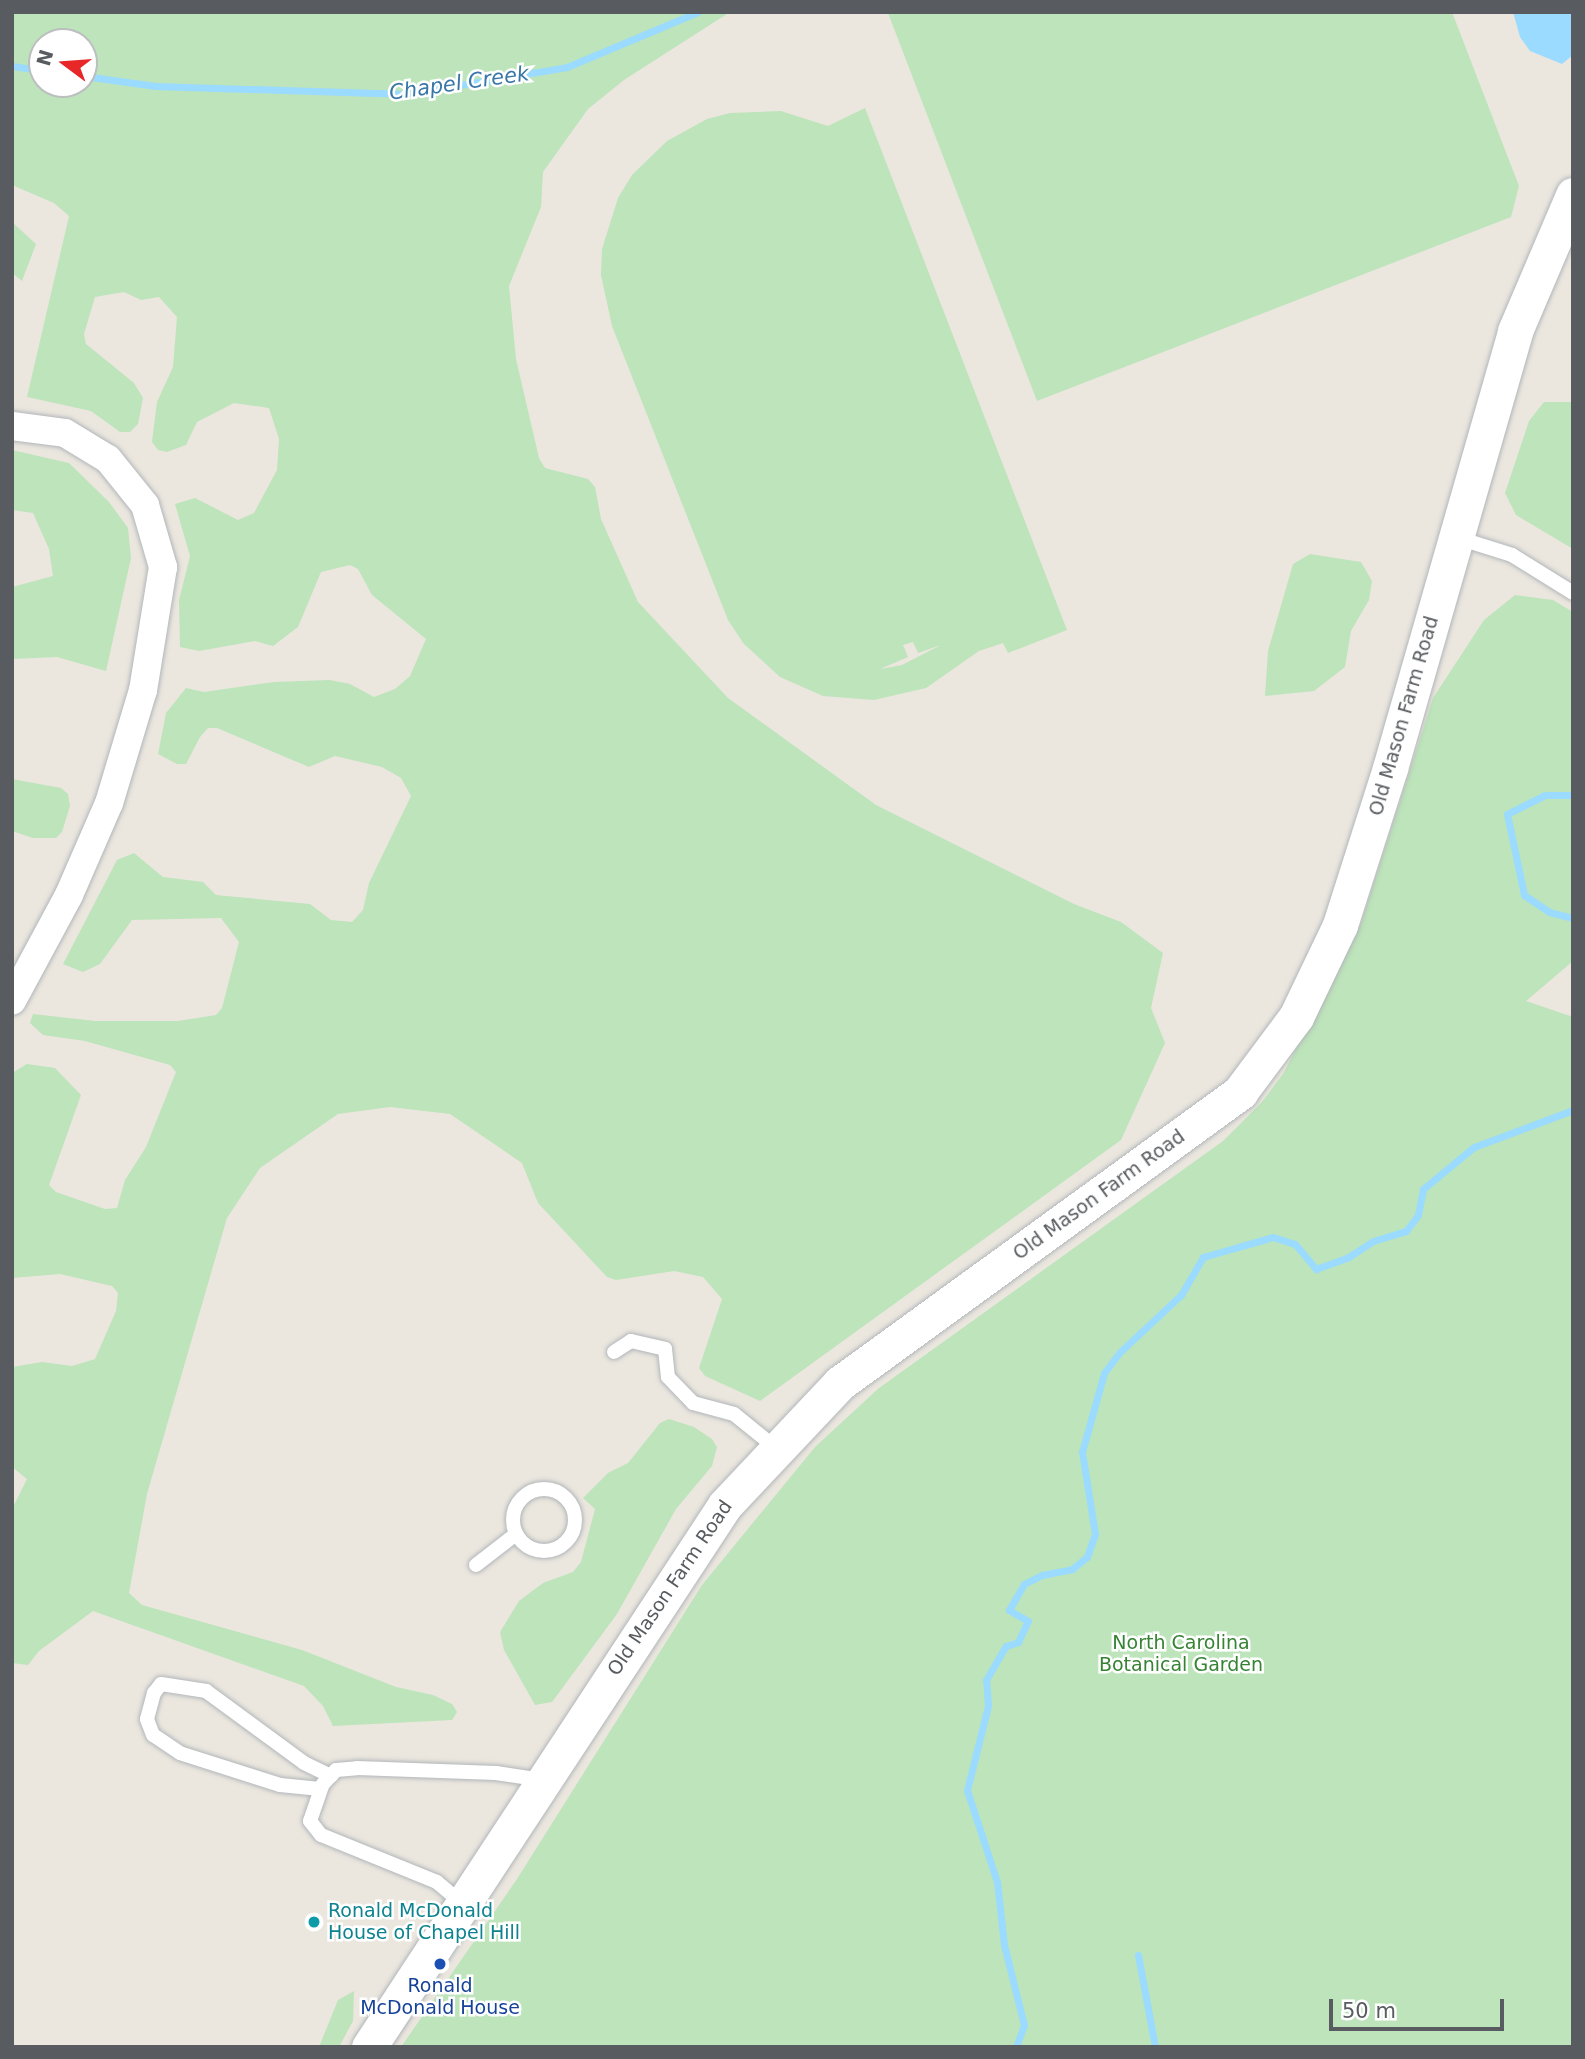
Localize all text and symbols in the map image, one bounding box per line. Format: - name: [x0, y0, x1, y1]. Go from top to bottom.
- north arrow: [28, 28, 98, 98]
- text: N: [32, 47, 58, 68]
- water label: Chapel Creek: [387, 61, 531, 105]
- street label: Old Mason Farm Road: [1365, 614, 1443, 818]
- street label: Old Mason Farm Road: [1009, 1125, 1189, 1265]
- street label: Old Mason Farm Road: [603, 1496, 737, 1680]
- park label: North Carolina Botanical Garden: [1099, 1632, 1263, 1676]
- place label: Ronald McDonald House of Chapel Hill: [328, 1900, 520, 1944]
- marker: Ronald McDonald House of Chapel Hill: [306, 1914, 322, 1930]
- marker: Ronald McDonald House: [432, 1956, 448, 1972]
- place label: Ronald McDonald House: [360, 1975, 520, 2019]
- scale bar: [1333, 1986, 1508, 2030]
- text: 50 m: [1342, 1999, 1396, 2023]

